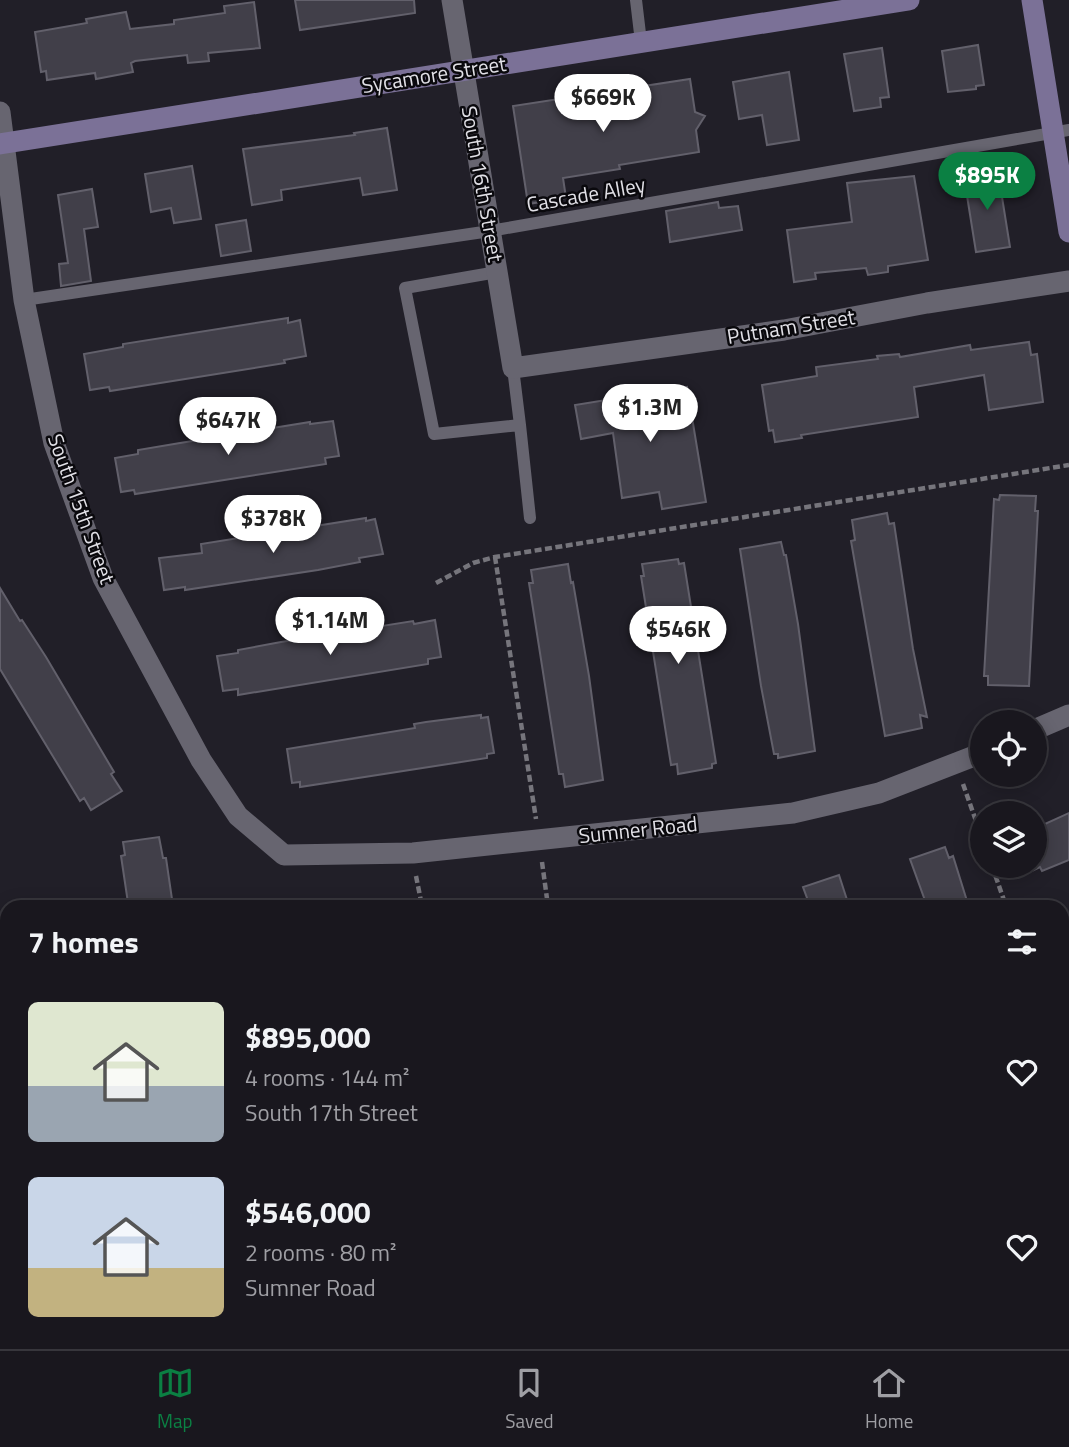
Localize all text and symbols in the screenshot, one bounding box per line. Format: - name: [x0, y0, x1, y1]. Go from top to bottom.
- street label: Sycamore Street: [359, 47, 509, 101]
- pin: $669K: [554, 74, 652, 134]
- text: $669K: [570, 79, 636, 114]
- street label: South 16th Street: [454, 103, 513, 265]
- pin: $895K: [938, 152, 1036, 212]
- text: $895K: [954, 157, 1020, 192]
- street label: Cascade Alley: [524, 168, 648, 220]
- street label: Putnam Street: [725, 300, 858, 352]
- pin: $1.3M: [601, 384, 699, 444]
- text: $1.3M: [618, 389, 682, 424]
- pin: $647K: [179, 398, 277, 457]
- text: $647K: [195, 402, 261, 437]
- street label: South 15th Street: [40, 429, 124, 589]
- pin: $378K: [224, 496, 322, 555]
- text: $378K: [240, 500, 306, 535]
- pin: $1.14M: [273, 598, 387, 657]
- text: $1.14M: [291, 602, 369, 637]
- pin: $546K: [629, 606, 727, 666]
- text: $546K: [645, 611, 711, 646]
- map controls: [970, 710, 1047, 878]
- button: locate: [970, 710, 1047, 787]
- button: layers: [970, 801, 1047, 878]
- street label: Sumner Road: [577, 807, 699, 851]
- text: 7 homes: [28, 919, 139, 965]
- icon: filters: [1003, 923, 1041, 961]
- text: $895,000: [245, 1014, 371, 1060]
- icon: home: [84, 1030, 168, 1114]
- icon: heart: [1003, 1053, 1041, 1091]
- text: 4 rooms · 144 m²: [245, 1060, 409, 1095]
- text: South 17th Street: [245, 1095, 418, 1130]
- text: $546,000: [245, 1189, 371, 1235]
- icon: home: [84, 1205, 168, 1289]
- icon: heart: [1003, 1228, 1041, 1266]
- text: 2 rooms · 80 m²: [245, 1235, 396, 1270]
- text: Sumner Road: [245, 1270, 376, 1305]
- tab: Map: [156, 1364, 194, 1435]
- tab: Saved: [505, 1364, 554, 1435]
- tab: Home: [865, 1364, 913, 1435]

